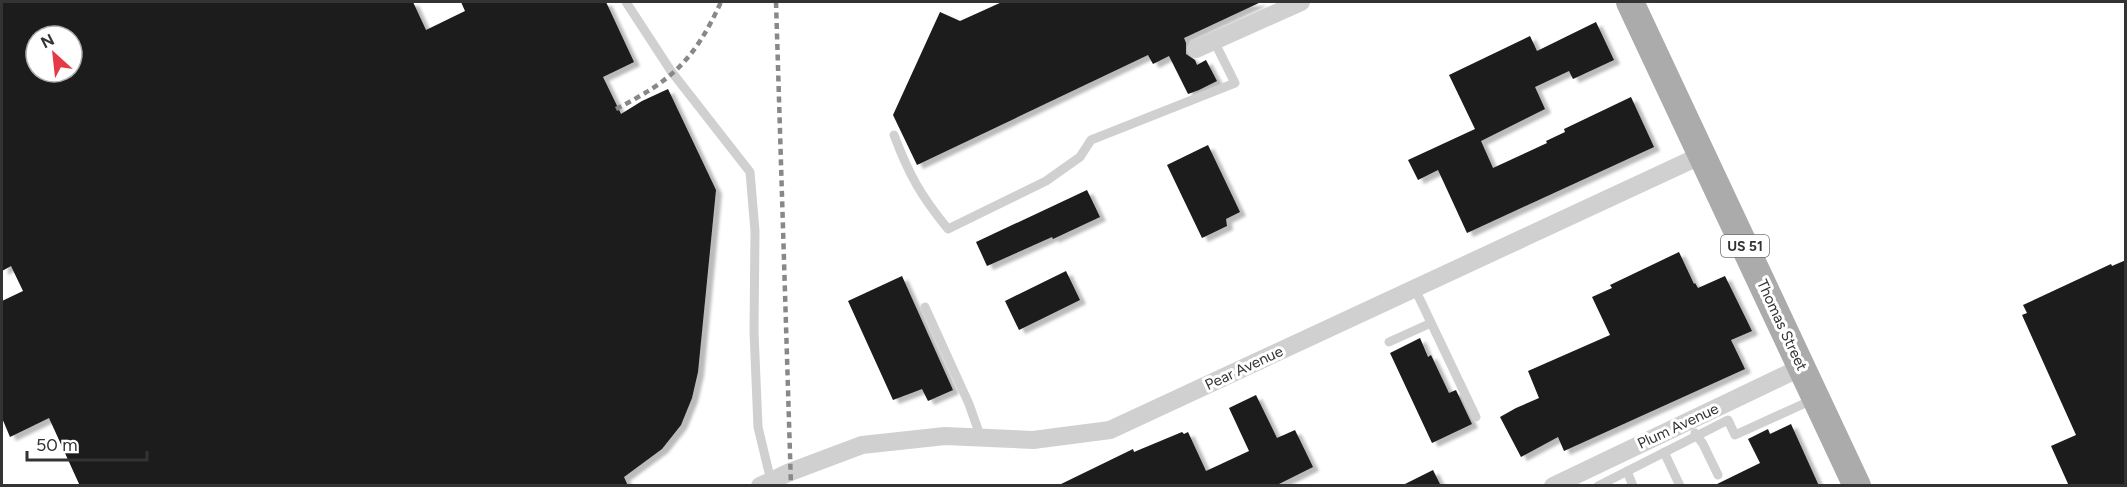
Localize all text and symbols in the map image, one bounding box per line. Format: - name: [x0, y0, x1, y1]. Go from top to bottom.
- north arrow: [24, 24, 84, 84]
- text: N: [38, 30, 57, 52]
- road number: US 51: [1721, 235, 1769, 257]
- street label: Thomas Street: [1753, 277, 1811, 374]
- street label: Pear Avenue: [1202, 342, 1286, 394]
- street label: Plum Avenue: [1635, 399, 1721, 453]
- scale bar: [27, 424, 147, 462]
- text: 50 m: [36, 434, 78, 456]

